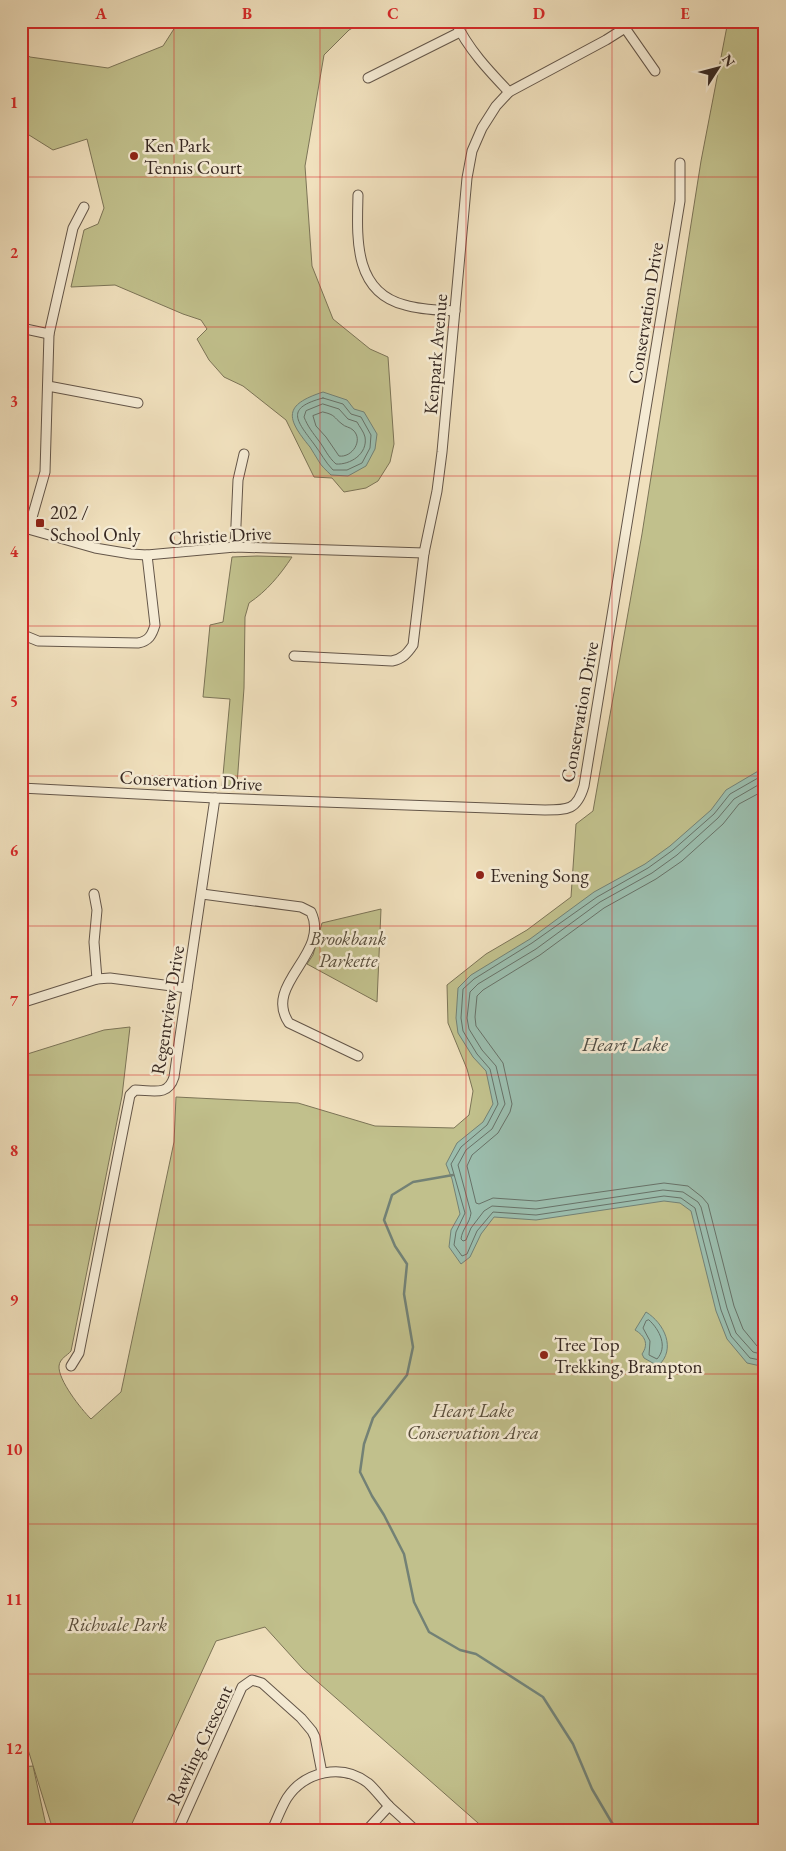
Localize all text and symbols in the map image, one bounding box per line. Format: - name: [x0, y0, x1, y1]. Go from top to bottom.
- text: A: [94, 3, 107, 24]
- text: B: [242, 3, 252, 24]
- text: C: [387, 3, 399, 24]
- text: D: [533, 3, 545, 24]
- text: E: [680, 3, 690, 24]
- north arrow: [694, 42, 744, 92]
- text: N: [718, 50, 740, 71]
- text: 1: [10, 92, 18, 113]
- place label: Ken Park Tennis Court: [144, 133, 242, 180]
- marker: Ken Park Tennis Court: [128, 150, 140, 162]
- street label: Conservation Drive: [622, 241, 669, 386]
- text: 2: [10, 242, 19, 263]
- street label: Kenpark Avenue: [418, 293, 453, 415]
- text: 3: [10, 391, 18, 412]
- place label: 202 / School Only: [50, 500, 141, 547]
- marker: 202 / School Only: [34, 517, 46, 529]
- street label: Christie Drive: [168, 520, 272, 551]
- text: 4: [10, 541, 19, 562]
- street label: Conservation Drive: [555, 640, 604, 785]
- text: 5: [10, 691, 18, 712]
- street label: Conservation Drive: [119, 764, 263, 797]
- text: 6: [10, 840, 19, 861]
- place label: Evening Song: [490, 863, 589, 888]
- marker: Evening Song: [474, 869, 486, 881]
- park label: Brookbank Parkette: [309, 926, 387, 973]
- street label: Regentview Drive: [145, 944, 190, 1076]
- text: 7: [10, 990, 19, 1011]
- water label: Heart Lake: [581, 1031, 668, 1057]
- text: 8: [10, 1140, 18, 1161]
- text: 9: [10, 1289, 19, 1310]
- place label: Tree Top Trekking, Brampton: [554, 1332, 703, 1379]
- marker: Tree Top Trekking, Brampton: [538, 1349, 550, 1361]
- park label: Heart Lake Conservation Area: [407, 1398, 539, 1445]
- text: 10: [6, 1439, 23, 1460]
- text: 11: [6, 1589, 22, 1610]
- park label: Richvale Park: [67, 1612, 167, 1637]
- street label: Rawling Crescent: [161, 1681, 238, 1809]
- text: 12: [6, 1738, 23, 1759]

